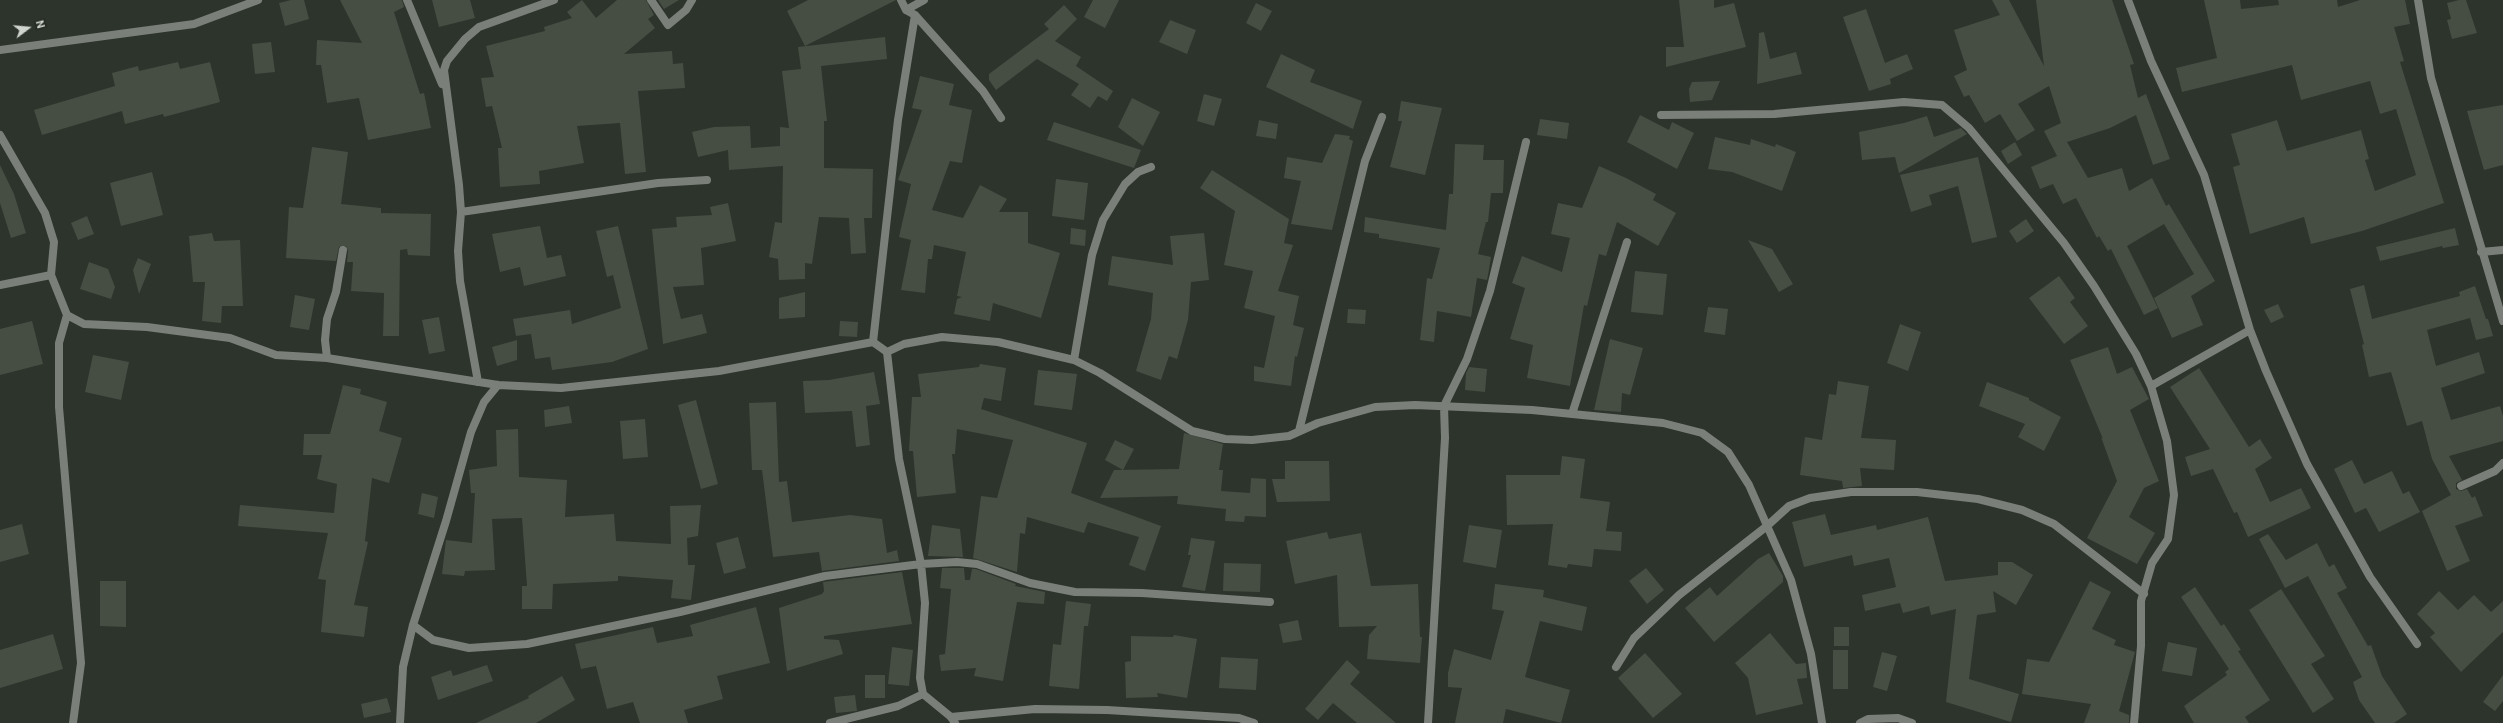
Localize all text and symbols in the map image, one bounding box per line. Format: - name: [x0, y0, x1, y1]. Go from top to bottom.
- north arrow: [8, 8, 48, 48]
- text: N: [33, 19, 47, 30]

